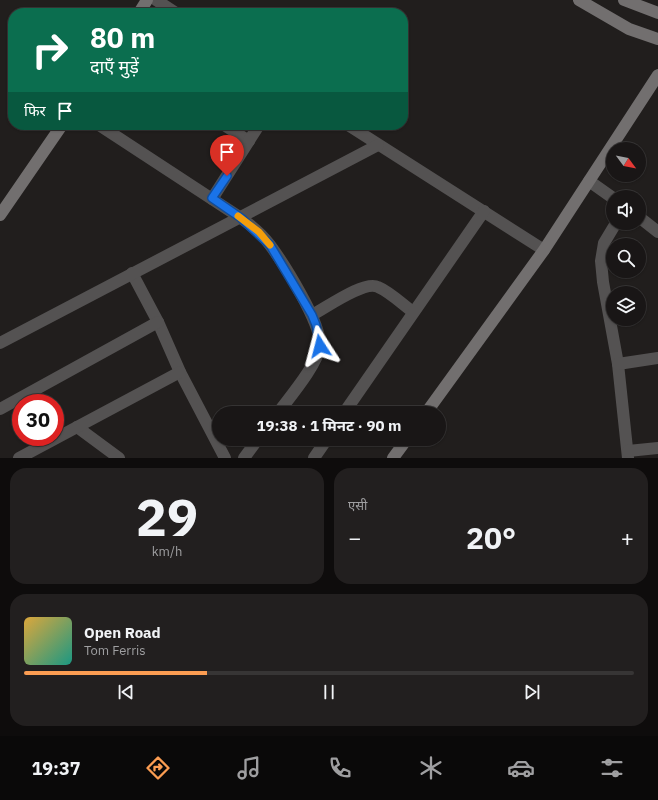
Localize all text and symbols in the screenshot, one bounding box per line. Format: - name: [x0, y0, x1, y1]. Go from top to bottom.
- text: 80 m: [90, 19, 155, 56]
- icon: right: [24, 24, 76, 76]
- text: दाएँ मुड़ें: [90, 55, 139, 78]
- icon: arrive: [54, 100, 76, 122]
- text: फिर: [24, 101, 46, 120]
- pin: [210, 135, 244, 176]
- icon: arrive: [216, 141, 238, 163]
- north arrow: [606, 142, 646, 182]
- map controls: [606, 142, 646, 326]
- button: sound: [606, 190, 646, 230]
- button: search: [606, 238, 646, 278]
- button: layers: [606, 286, 646, 326]
- position arrow: [299, 325, 341, 367]
- speed limit sign: 30: [12, 394, 64, 446]
- text: 19:38 · 1 मिनट · 90 m: [257, 416, 401, 435]
- text: 29: [136, 483, 198, 550]
- text: एसी: [348, 497, 367, 514]
- text: 20°: [466, 518, 516, 557]
- text: −: [348, 523, 361, 552]
- text: +: [621, 523, 634, 552]
- text: km/h: [152, 543, 182, 560]
- text: Open Road: [84, 623, 161, 642]
- text: Tom Ferris: [84, 642, 146, 659]
- icon: previous: [115, 681, 137, 703]
- icon: pause: [318, 681, 340, 703]
- icon: next: [521, 681, 543, 703]
- icon: directions: [144, 754, 172, 782]
- icon: music: [235, 754, 263, 782]
- icon: phone: [326, 754, 354, 782]
- icon: climate: [417, 754, 445, 782]
- icon: car: [507, 754, 535, 782]
- icon: filters: [598, 754, 626, 782]
- text: 19:37: [31, 757, 81, 780]

